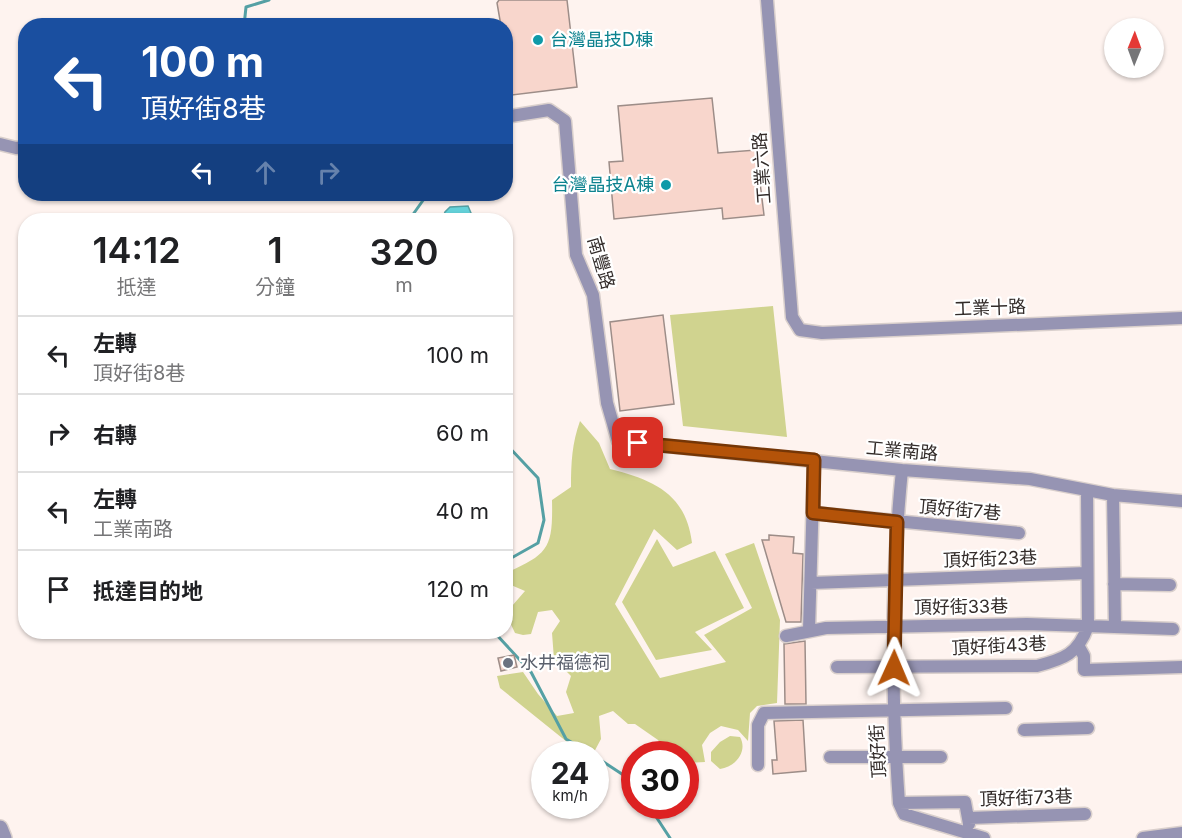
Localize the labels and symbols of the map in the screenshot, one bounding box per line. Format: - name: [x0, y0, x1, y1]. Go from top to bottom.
- north arrow: [1104, 18, 1164, 78]
- place label: 台灣晶技D棟: [550, 29, 653, 50]
- marker: 台灣晶技D棟: [531, 33, 545, 47]
- street label: 工業六路: [749, 131, 774, 205]
- place label: 台灣晶技A棟: [552, 174, 654, 195]
- marker: 台灣晶技A棟: [659, 178, 673, 192]
- street label: 南豐路: [584, 234, 619, 292]
- street label: 工業十路: [954, 296, 1026, 319]
- pin: [612, 417, 663, 468]
- street label: 工業南路: [865, 437, 939, 464]
- street label: 頂好街7巷: [918, 495, 1002, 524]
- street label: 頂好街23巷: [943, 546, 1037, 571]
- street label: 頂好街33巷: [914, 595, 1008, 618]
- street label: 頂好街43巷: [951, 633, 1047, 658]
- position arrow: [862, 636, 926, 700]
- place label: 水井福德祠: [520, 652, 610, 673]
- marker: 水井福德祠: [501, 656, 515, 670]
- street label: 頂好街: [866, 724, 889, 779]
- speed limit sign: 30: [621, 741, 699, 819]
- street label: 頂好街73巷: [979, 785, 1073, 810]

